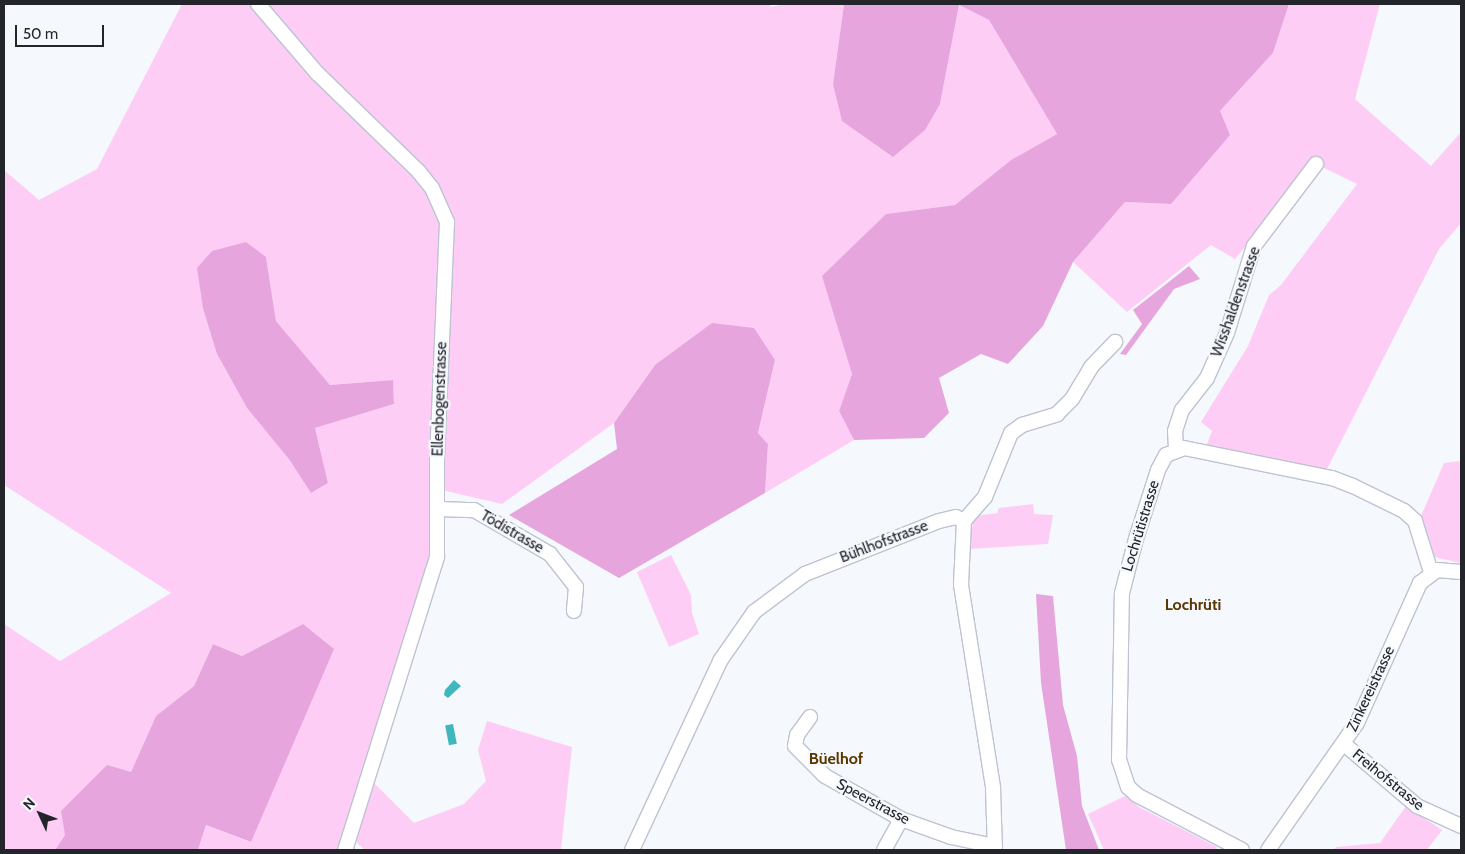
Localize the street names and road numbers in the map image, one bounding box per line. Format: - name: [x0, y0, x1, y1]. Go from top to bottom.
- street label: Wisshaldenstrasse: [1208, 244, 1264, 360]
- street label: Ellenbogenstrasse: [429, 341, 451, 457]
- street label: Lochrütistrasse: [1119, 478, 1163, 574]
- street label: Tödistrasse: [477, 507, 547, 557]
- street label: Bühlhofstrasse: [837, 517, 931, 567]
- street label: Zinkereistrasse: [1343, 643, 1399, 735]
- street label: Freihofstrasse: [1349, 746, 1427, 814]
- street label: Speerstrasse: [833, 775, 913, 829]

